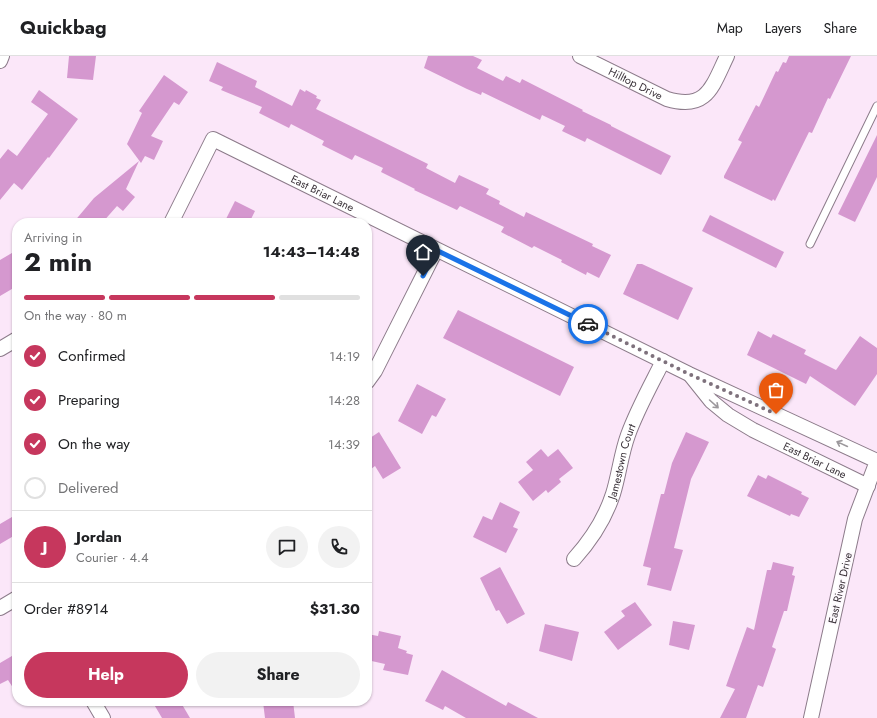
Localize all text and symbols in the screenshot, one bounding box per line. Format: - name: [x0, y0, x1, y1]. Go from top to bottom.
- text: Quickbag: [20, 14, 106, 41]
- text: Map: [717, 18, 743, 38]
- text: Layers: [765, 18, 801, 38]
- text: Share: [823, 18, 857, 38]
- street label: Hilltop Drive: [606, 63, 666, 104]
- street label: East Briar Lane: [288, 171, 357, 216]
- text: Arriving in: [24, 228, 82, 247]
- pin: [406, 235, 440, 276]
- text: 14:43–14:48: [263, 241, 360, 263]
- icon: home: [412, 241, 434, 263]
- text: 2 min: [24, 243, 92, 281]
- courier: [568, 304, 608, 344]
- text: On the way · 80 m: [24, 306, 127, 325]
- icon: car: [577, 313, 599, 335]
- icon: check: [24, 345, 46, 367]
- text: Confirmed: [58, 345, 126, 367]
- text: 14:19: [329, 347, 360, 366]
- pin: [759, 373, 793, 414]
- icon: bag: [765, 379, 787, 401]
- icon: check: [24, 389, 46, 411]
- text: Preparing: [58, 389, 120, 411]
- text: 14:28: [328, 391, 360, 410]
- one-way arrow: [709, 399, 719, 408]
- street label: Jamestown Court: [603, 421, 640, 503]
- icon: check: [24, 433, 46, 455]
- text: On the way: [58, 433, 130, 455]
- text: 14:39: [328, 435, 360, 454]
- street label: East Briar Lane: [781, 438, 850, 482]
- one-way arrow: [836, 440, 848, 447]
- text: Delivered: [58, 477, 119, 499]
- text: Jordan: [76, 526, 122, 548]
- button: chat: [266, 526, 308, 568]
- button: phone: [318, 526, 360, 568]
- text: J: [43, 536, 47, 558]
- text: Courier · 4.4: [76, 548, 149, 567]
- street label: East River Drive: [824, 551, 856, 625]
- text: Order #8914: [24, 598, 108, 620]
- text: $31.30: [310, 598, 360, 620]
- button: Help: [24, 652, 188, 698]
- button: Share: [196, 652, 360, 698]

